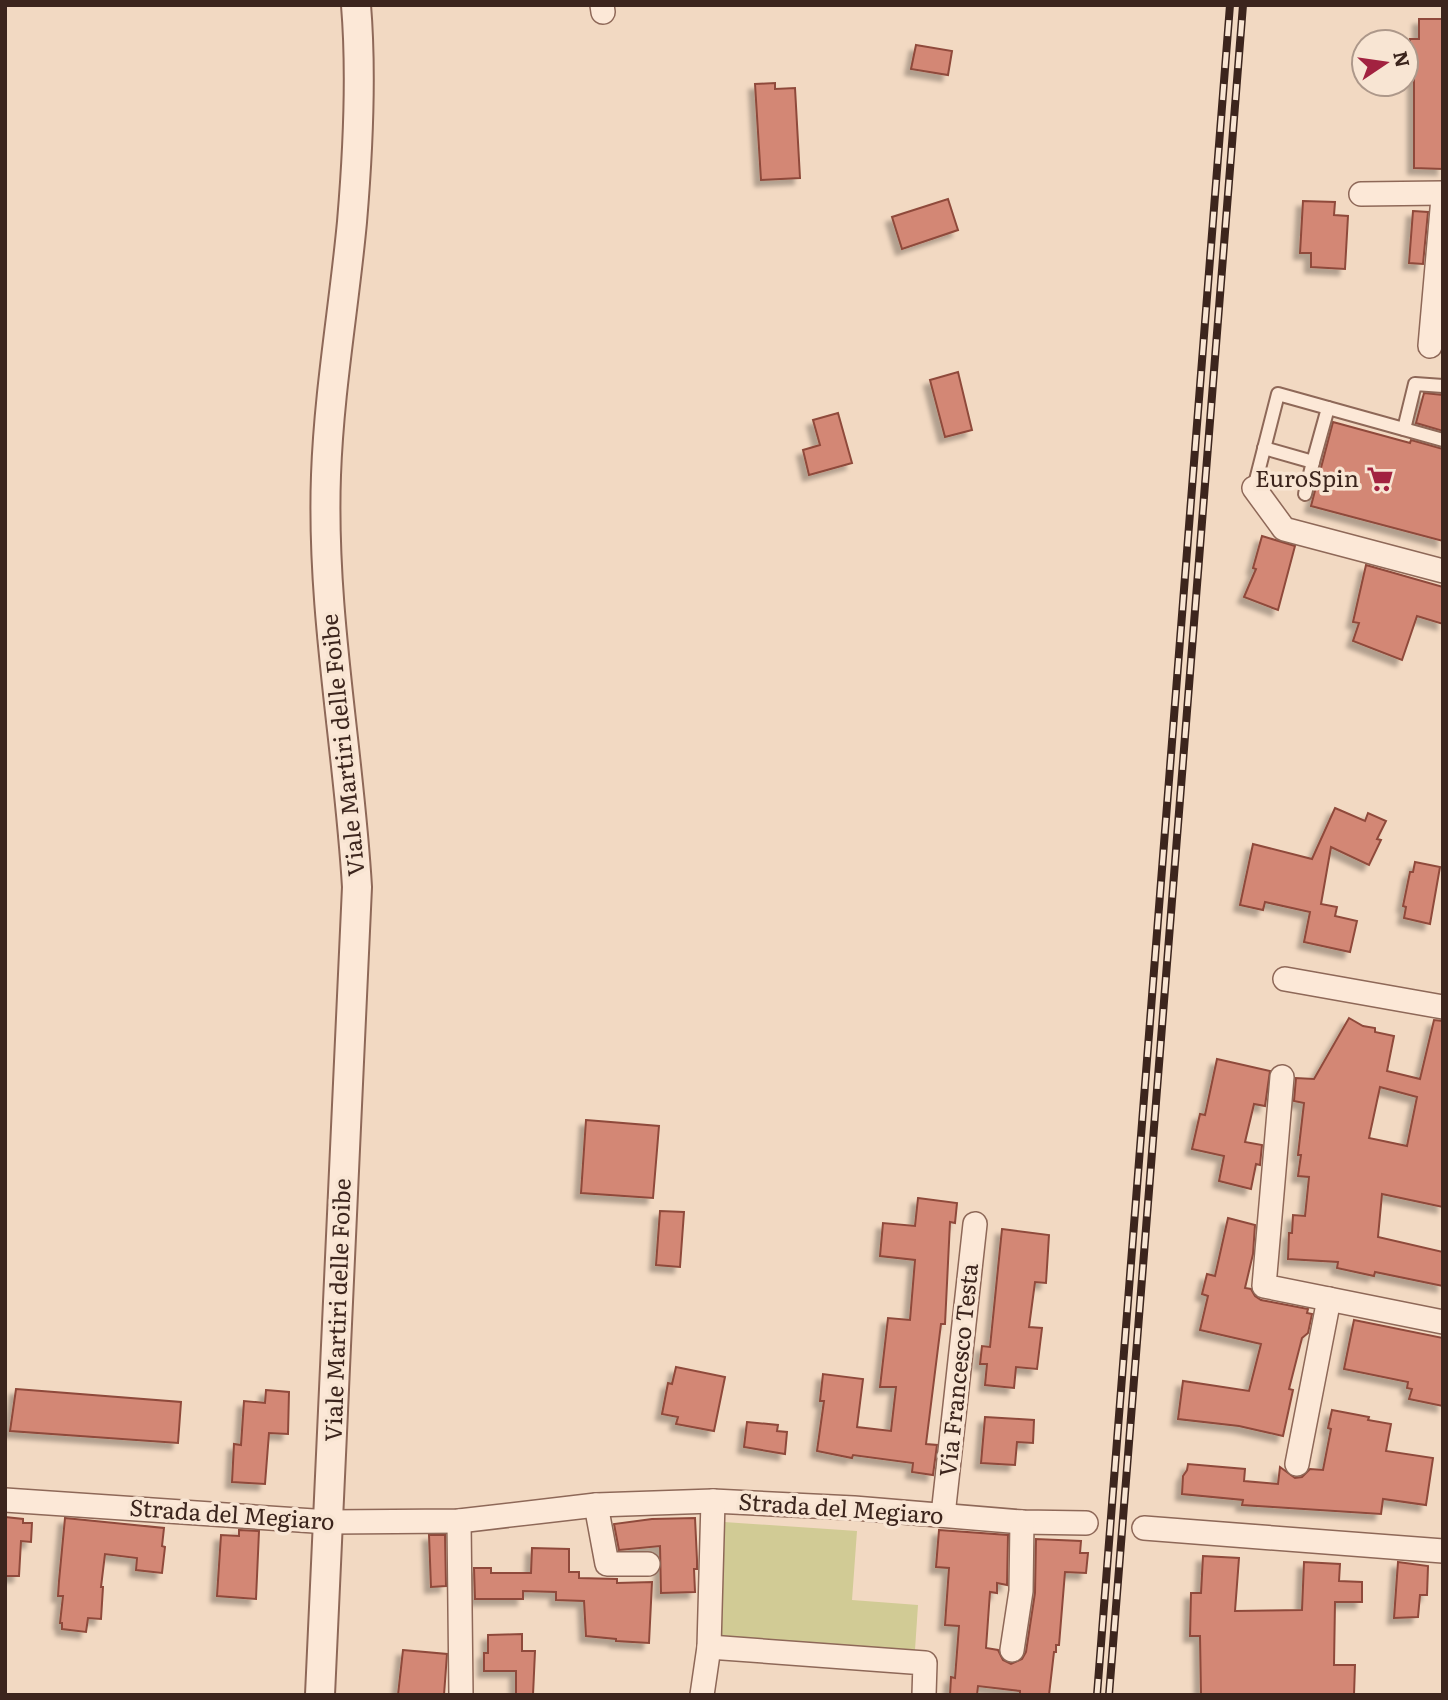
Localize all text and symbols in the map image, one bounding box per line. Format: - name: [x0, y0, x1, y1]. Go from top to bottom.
- north arrow: [1350, 28, 1420, 98]
- text: N: [1387, 48, 1418, 70]
- place label: EuroSpin: [1255, 460, 1359, 494]
- supermarket icon: EuroSpin: [1365, 464, 1395, 494]
- street label: Viale Martiri delle Foibe: [310, 612, 372, 878]
- street label: Viale Martiri delle Foibe: [314, 1178, 358, 1442]
- street label: Via Francesco Testa: [929, 1261, 985, 1478]
- street label: Strada del Megiaro: [737, 1483, 945, 1531]
- street label: Strada del Megiaro: [128, 1489, 336, 1537]

